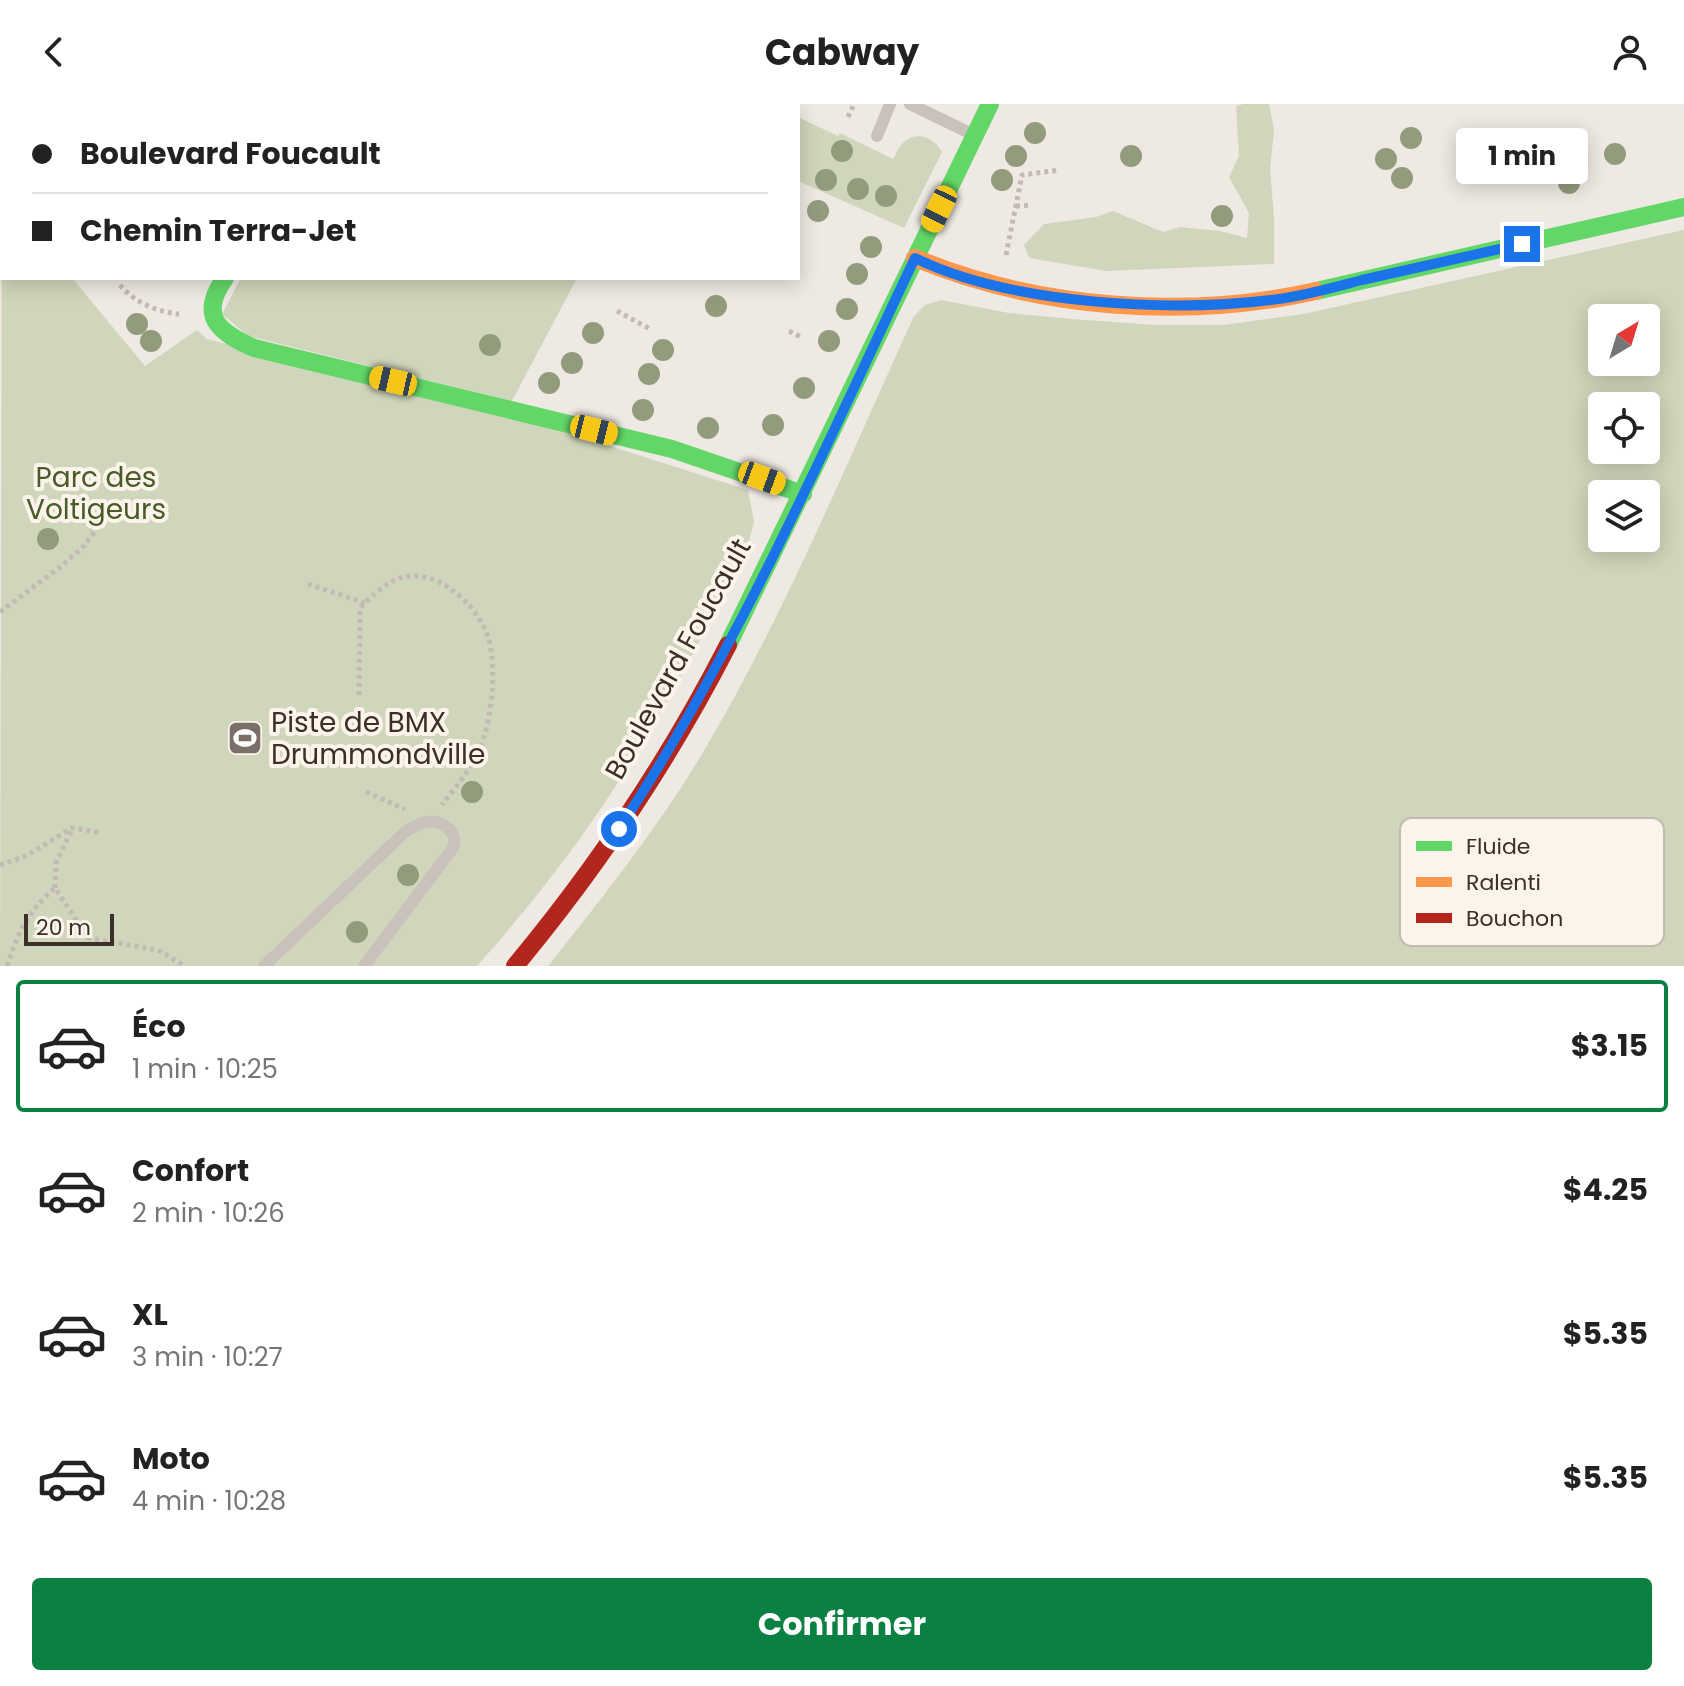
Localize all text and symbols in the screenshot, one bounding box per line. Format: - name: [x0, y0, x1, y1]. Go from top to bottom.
- text: Cabway: [765, 27, 919, 78]
- icon: back: [32, 30, 76, 74]
- icon: person: [1608, 30, 1652, 74]
- callout: 1 min: [1456, 128, 1588, 184]
- text: Boulevard Foucault: [80, 132, 381, 175]
- text: 1 min: [1488, 138, 1556, 174]
- car: [918, 182, 960, 236]
- text: Chemin Terra-Jet: [80, 209, 356, 252]
- route end: [1504, 226, 1540, 262]
- north arrow: [1588, 304, 1660, 376]
- map controls: [1588, 304, 1660, 552]
- car: [367, 364, 419, 398]
- button: locate: [1588, 392, 1660, 464]
- car: [568, 413, 620, 447]
- park label: Parc des Voltigeurs: [26, 458, 166, 529]
- car: [735, 459, 789, 497]
- button: layers: [1588, 480, 1660, 552]
- street label: Boulevard Foucault: [596, 532, 760, 786]
- place label: Piste de BMX Drummondville: [271, 703, 485, 774]
- sports icon: Piste de BMX Drummondville: [226, 719, 264, 757]
- route start: [601, 811, 637, 847]
- legend: [1400, 818, 1664, 946]
- text: Fluide: [1466, 831, 1531, 862]
- text: Ralenti: [1466, 867, 1541, 898]
- text: Bouchon: [1466, 903, 1563, 934]
- scale bar: [24, 910, 114, 946]
- text: 20 m: [36, 912, 91, 943]
- text: Éco: [132, 1005, 186, 1048]
- icon: car: [36, 1010, 108, 1082]
- text: $3.15: [1571, 1024, 1648, 1067]
- text: 1 min · 10:25: [132, 1051, 278, 1087]
- text: Confort: [132, 1149, 249, 1192]
- icon: car: [36, 1154, 108, 1226]
- text: $4.25: [1563, 1168, 1648, 1211]
- text: 2 min · 10:26: [132, 1195, 285, 1231]
- text: XL: [132, 1293, 168, 1336]
- icon: car: [36, 1298, 108, 1370]
- text: $5.35: [1563, 1312, 1648, 1355]
- text: 3 min · 10:27: [132, 1339, 283, 1375]
- text: Moto: [132, 1437, 210, 1480]
- icon: car: [36, 1442, 108, 1514]
- text: $5.35: [1563, 1456, 1648, 1499]
- text: 4 min · 10:28: [132, 1483, 286, 1519]
- button: Confirmer: [32, 1578, 1652, 1670]

